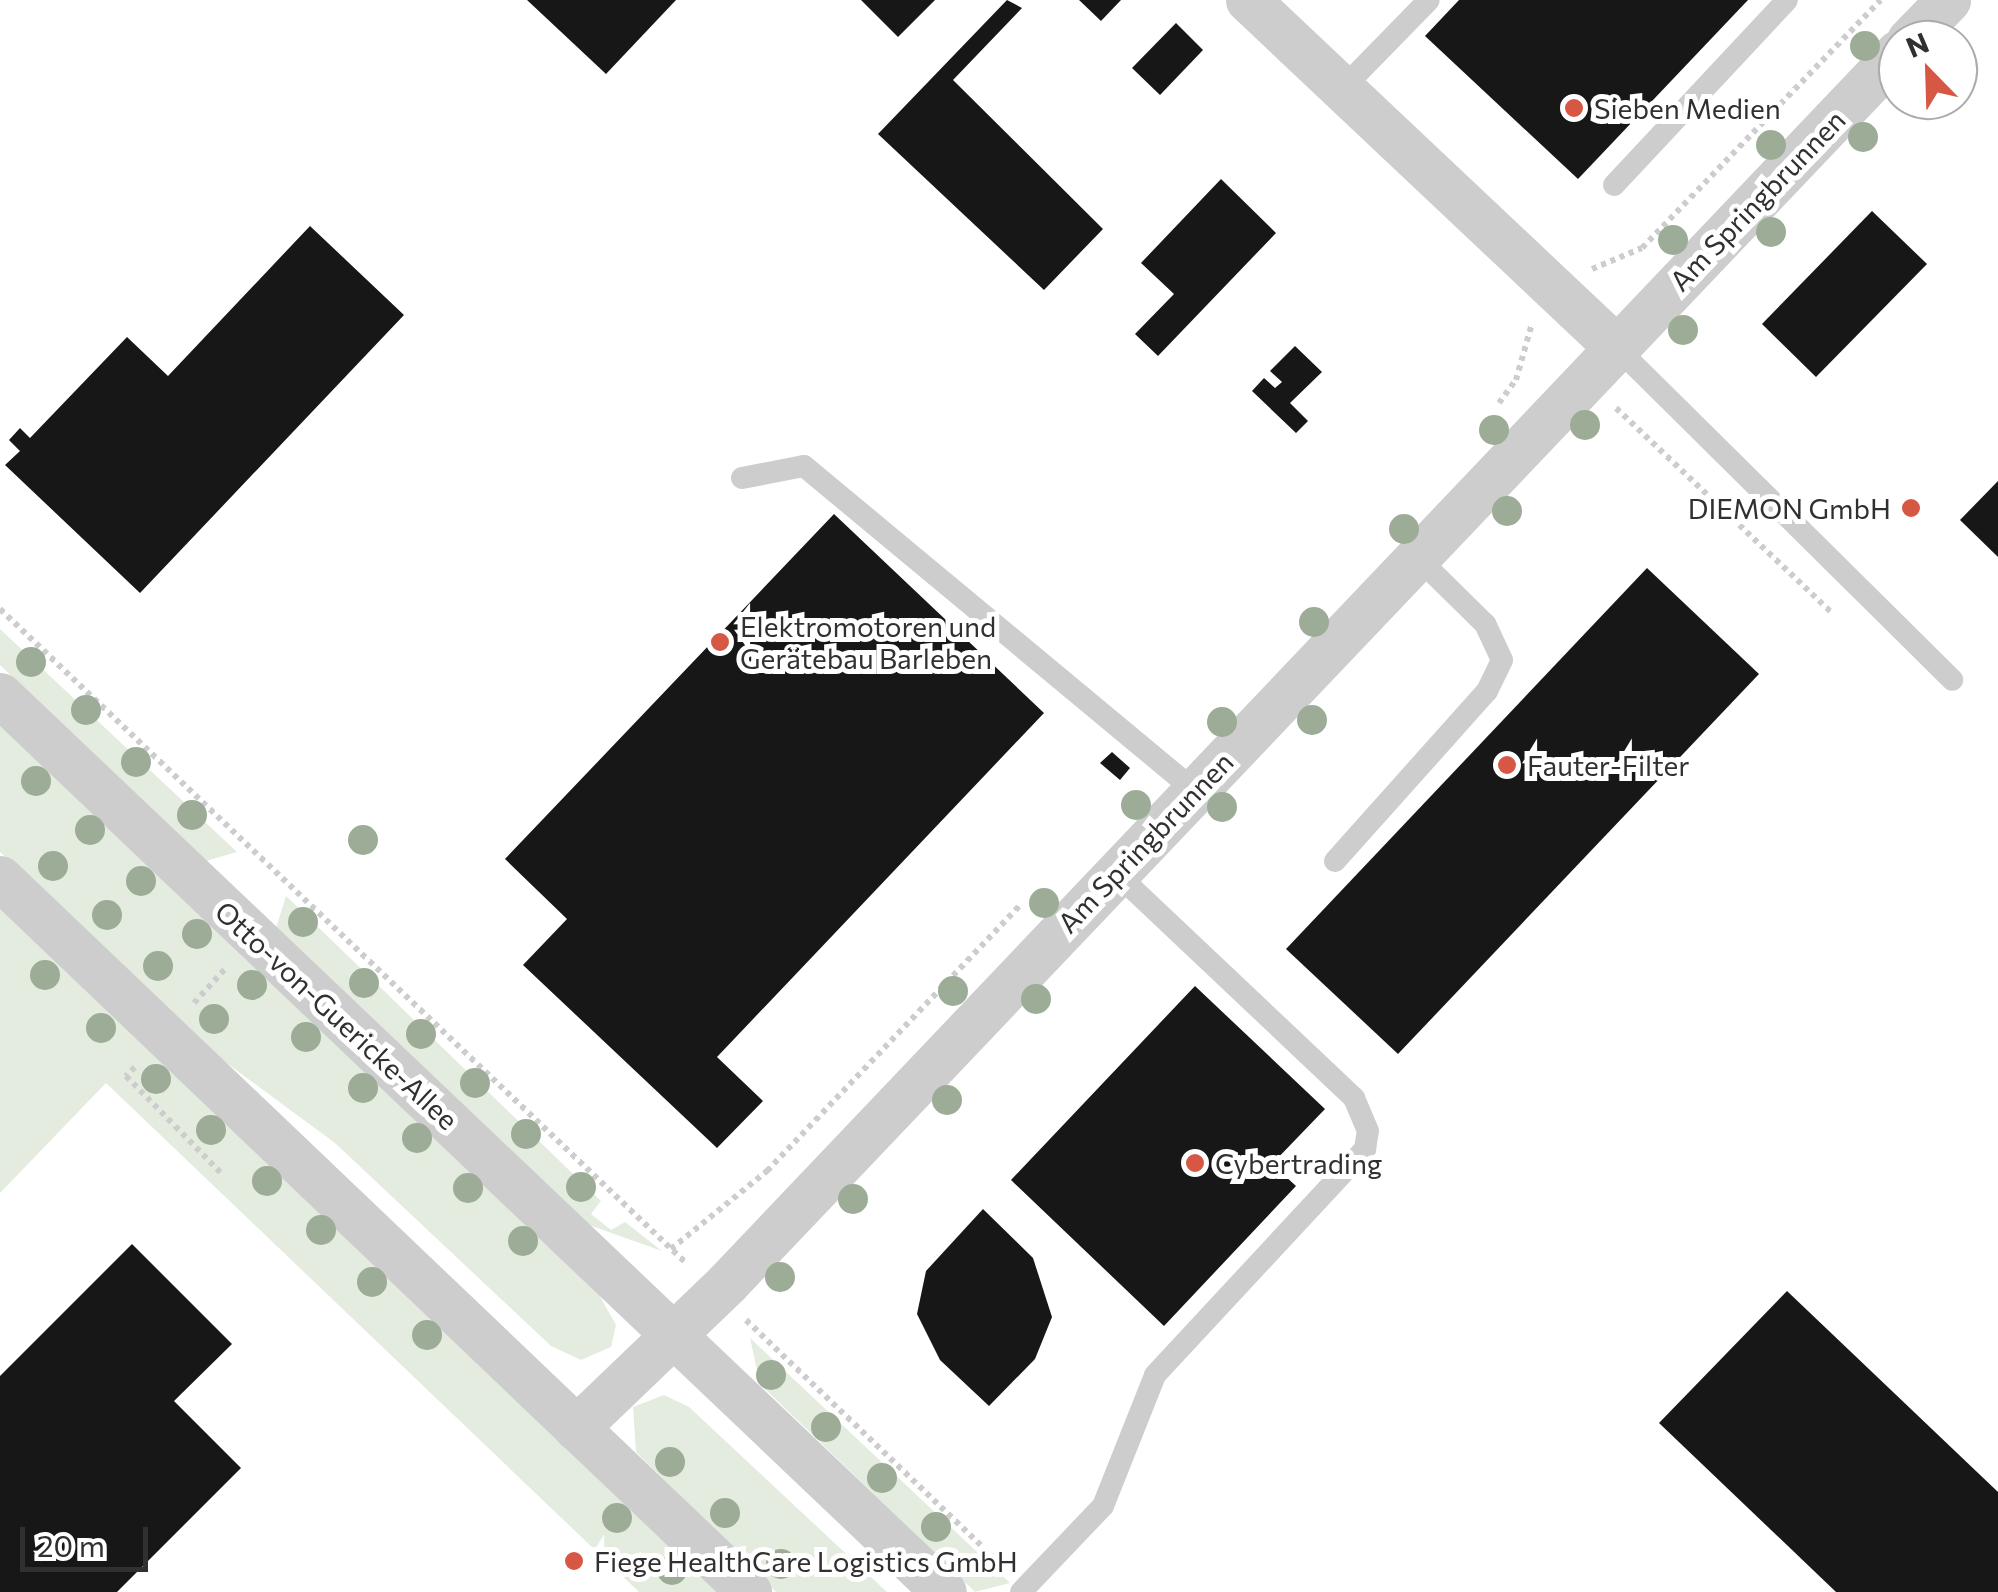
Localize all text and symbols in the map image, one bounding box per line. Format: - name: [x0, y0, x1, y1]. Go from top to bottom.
- north arrow: [1878, 20, 1978, 120]
- text: N: [1901, 24, 1933, 64]
- place label: Sieben Medien: [1594, 91, 1781, 125]
- marker: Sieben Medien: [1563, 97, 1585, 119]
- street label: Am Springbrunnen: [1662, 103, 1852, 297]
- place label: DIEMON GmbH: [1688, 491, 1891, 525]
- marker: DIEMON GmbH: [1900, 497, 1922, 519]
- place label: Elektromotoren und Gerätebau Barleben: [740, 609, 996, 675]
- marker: Elektromotoren und Gerätebau Barleben: [709, 631, 731, 653]
- street label: Am Springbrunnen: [1050, 745, 1240, 939]
- place label: Fauter-Filter: [1527, 748, 1689, 782]
- marker: Fauter-Filter: [1496, 754, 1518, 776]
- street label: Otto-von-Guericke-Allee: [209, 894, 465, 1136]
- place label: Cybertrading: [1215, 1146, 1382, 1180]
- marker: Cybertrading: [1184, 1152, 1206, 1174]
- scale bar: [25, 1507, 152, 1569]
- text: 20 m: [37, 1526, 105, 1563]
- place label: Fiege HealthCare Logistics GmbH: [594, 1544, 1018, 1578]
- marker: Fiege HealthCare Logistics GmbH: [563, 1550, 585, 1572]

